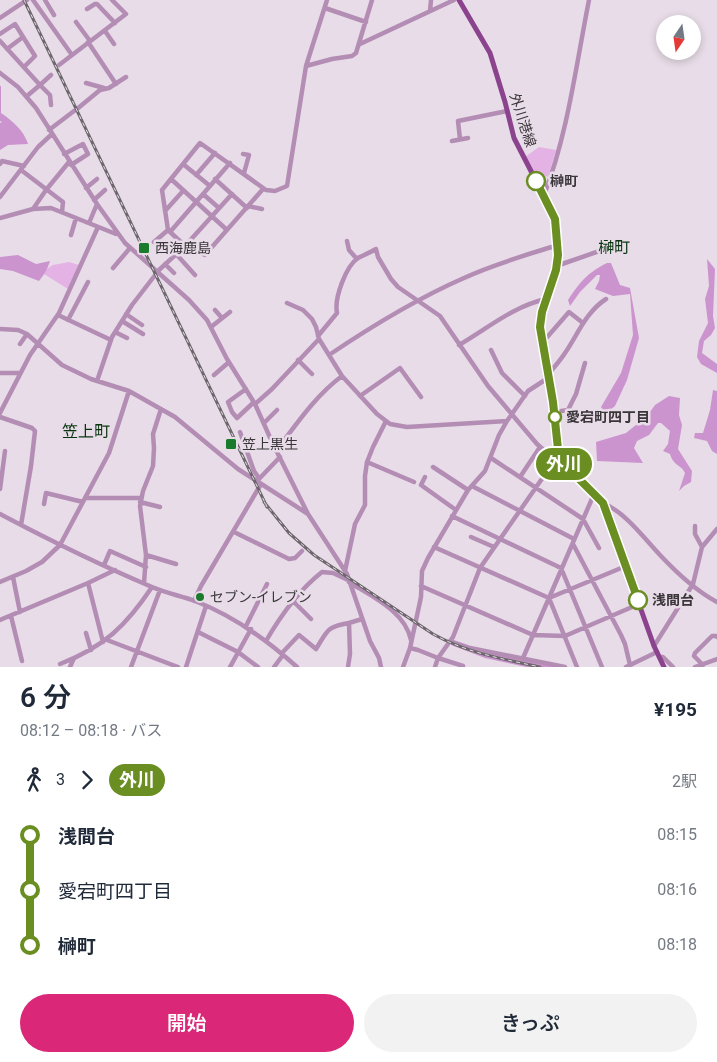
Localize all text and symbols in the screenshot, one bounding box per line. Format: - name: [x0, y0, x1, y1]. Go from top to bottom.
- north arrow: [656, 15, 701, 60]
- map controls: [656, 15, 701, 60]
- street label: 外川港線: [507, 91, 539, 149]
- marker: 榊町: [526, 171, 546, 191]
- place label: 榊町: [550, 173, 578, 189]
- district label: 榊町: [598, 238, 630, 257]
- place label: 西海鹿島: [155, 240, 211, 256]
- marker: 西海鹿島: [137, 241, 151, 255]
- place label: 愛宕町四丁目: [566, 409, 650, 425]
- marker: 愛宕町四丁目: [548, 410, 562, 424]
- district label: 笠上町: [62, 422, 110, 441]
- place label: 笠上黒生: [242, 436, 298, 452]
- marker: 笠上黒生: [224, 437, 238, 451]
- line badge: 外川: [542, 448, 586, 480]
- text: 外川: [546, 453, 582, 474]
- place label: セブン-イレブン: [210, 589, 312, 605]
- marker: 浅間台: [628, 590, 648, 610]
- marker: セブン-イレブン: [194, 591, 206, 603]
- place label: 浅間台: [652, 592, 694, 608]
- text: 6 分: [20, 681, 71, 714]
- text: ¥195: [654, 698, 697, 721]
- text: 08:12 – 08:18 · バス: [20, 721, 162, 740]
- icon: walk: [20, 766, 48, 794]
- icon: forward: [73, 766, 101, 794]
- text: 外川: [119, 769, 155, 790]
- text: 3: [56, 770, 65, 789]
- text: 2駅: [672, 772, 697, 791]
- text: 浅間台: [58, 825, 115, 848]
- text: 08:15: [657, 825, 697, 844]
- text: 愛宕町四丁目: [58, 880, 172, 903]
- text: 08:16: [657, 880, 697, 899]
- text: 榊町: [58, 935, 96, 958]
- text: 08:18: [657, 935, 697, 954]
- button: 開始: [20, 994, 354, 1052]
- button: きっぷ: [364, 994, 697, 1052]

